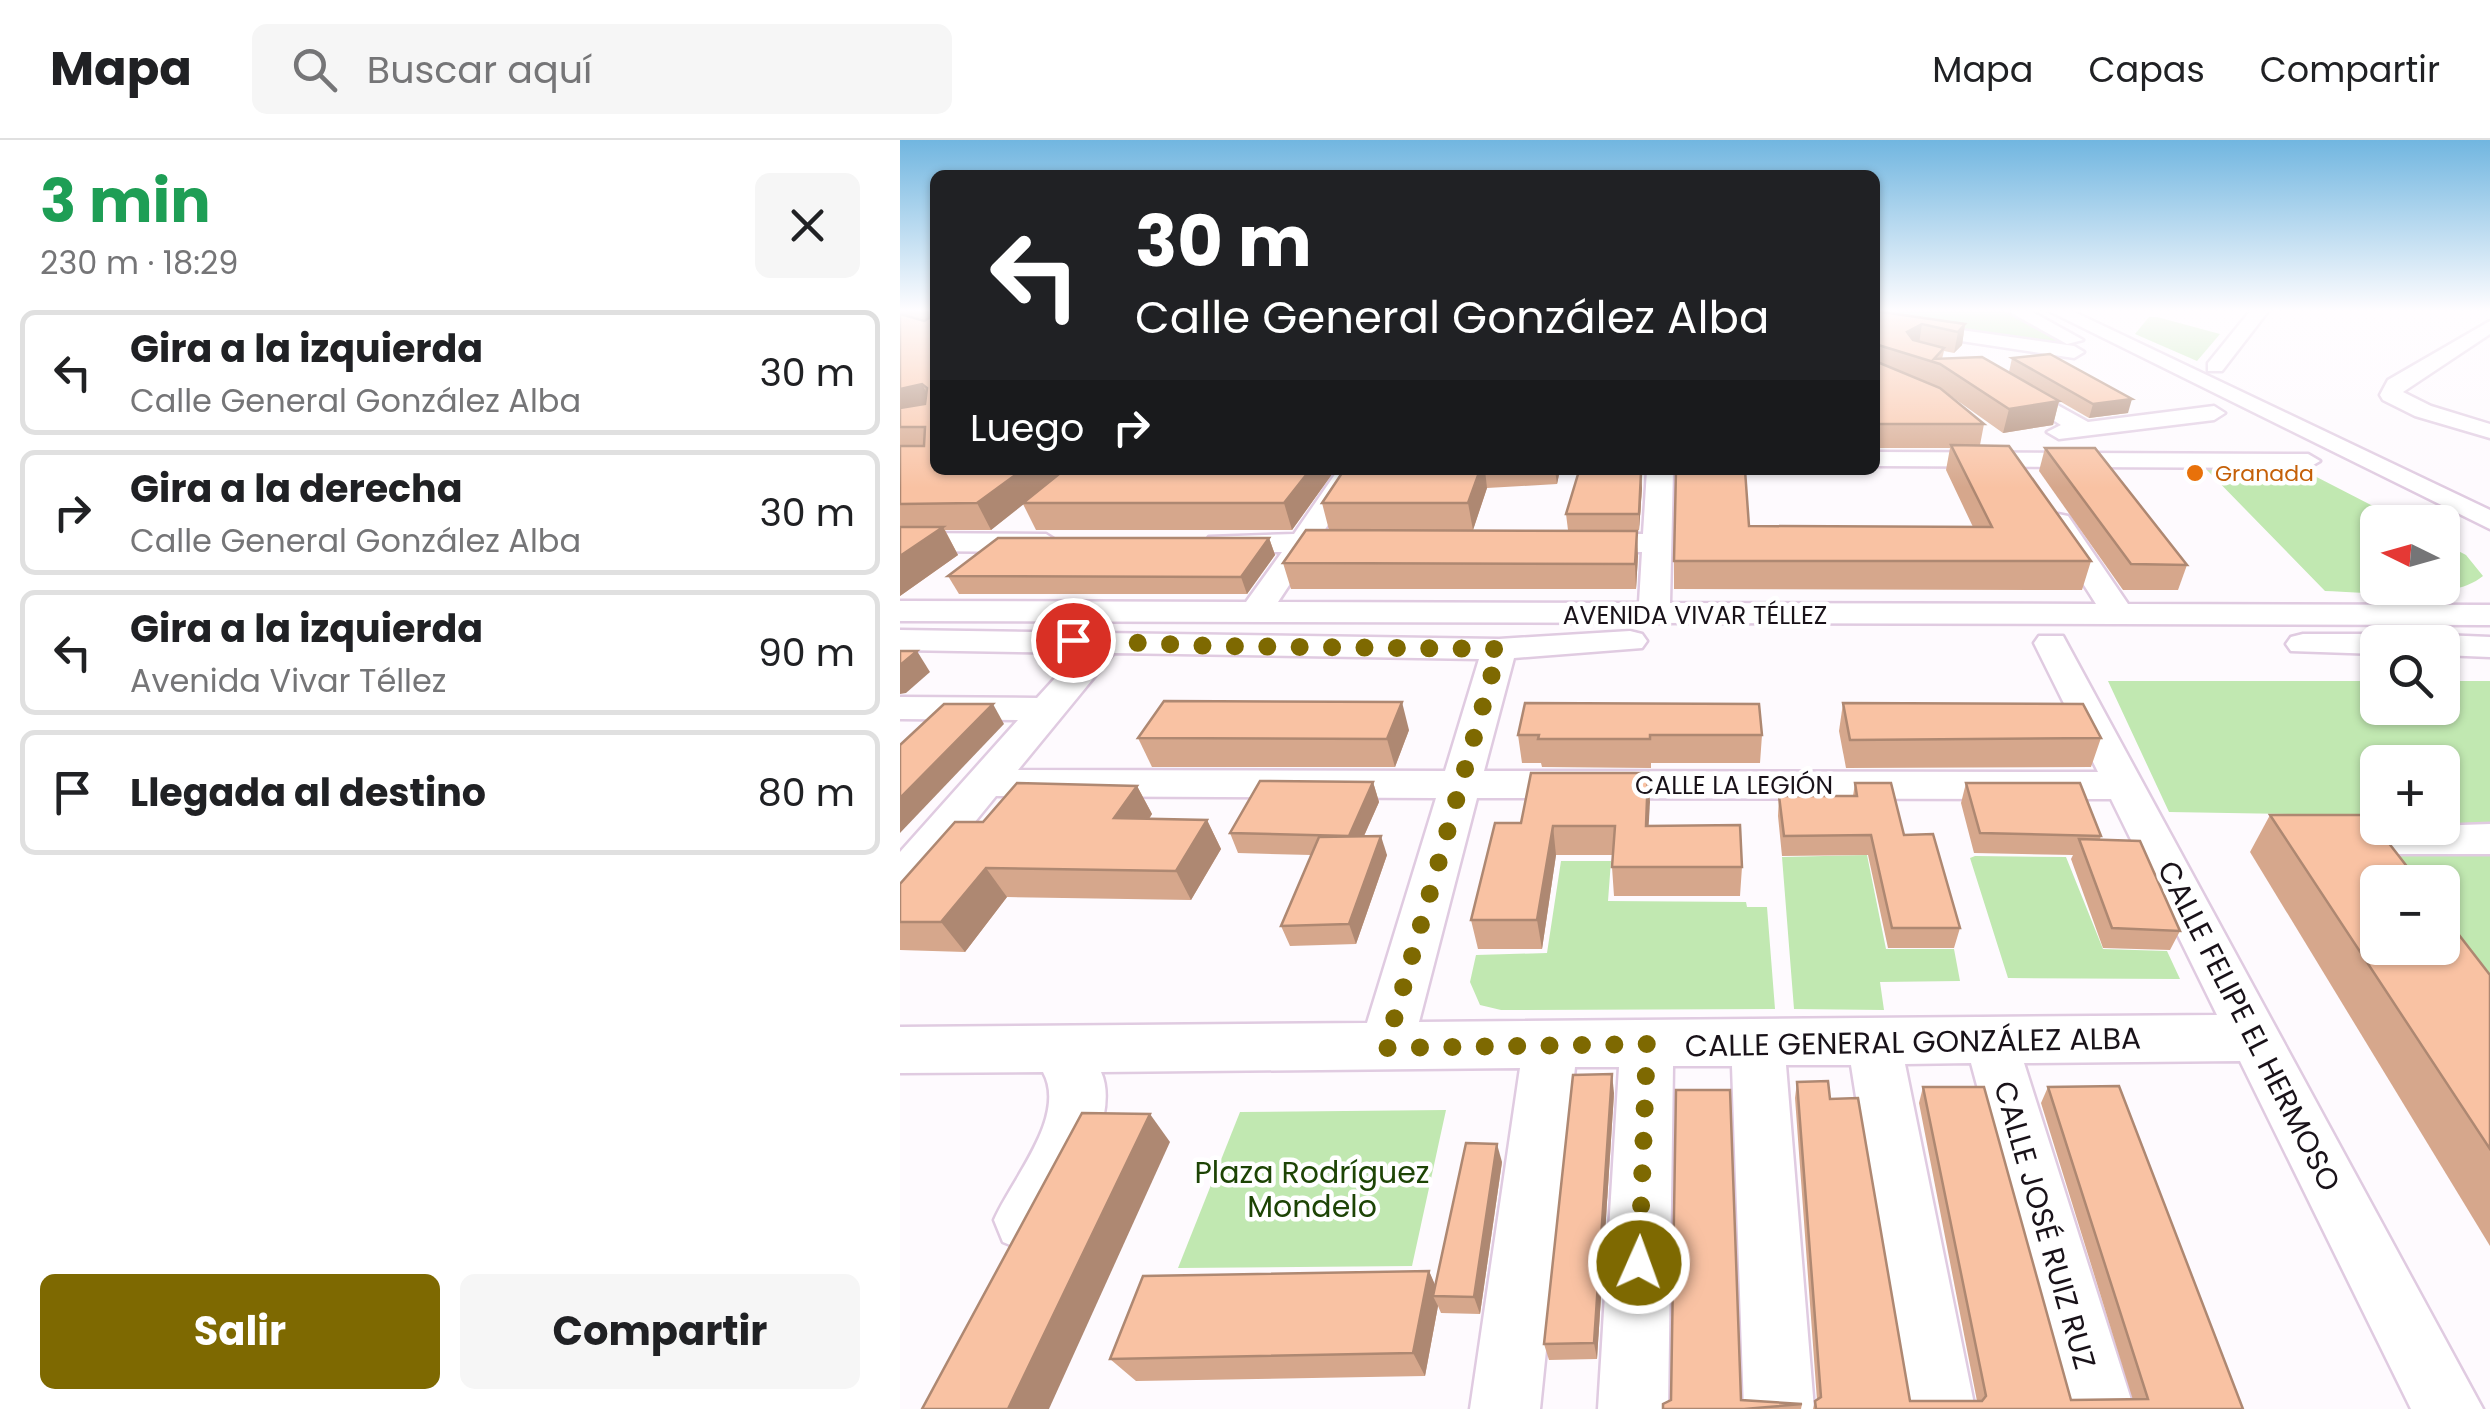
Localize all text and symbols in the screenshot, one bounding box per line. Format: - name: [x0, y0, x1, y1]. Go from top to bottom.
- search box: [252, 24, 952, 114]
- text: Mapa: [50, 35, 192, 102]
- icon: search: [287, 42, 342, 97]
- text: Buscar aquí: [367, 43, 592, 96]
- text: Mapa: [1932, 45, 2033, 94]
- text: Capas: [2088, 45, 2205, 94]
- text: Compartir: [2260, 45, 2440, 94]
- text: 3 min: [40, 159, 211, 243]
- button: close: [755, 173, 860, 278]
- text: 30 m: [1135, 192, 1312, 291]
- icon: left: [970, 210, 1100, 340]
- text: 230 m · 18:29: [40, 240, 239, 285]
- text: Calle General González Alba: [1135, 286, 1769, 349]
- text: Gira a la izquierda: [130, 322, 483, 375]
- icon: left: [45, 345, 100, 400]
- text: 30 m: [759, 346, 855, 399]
- text: Calle General González Alba: [130, 378, 581, 423]
- icon: right: [1104, 400, 1159, 455]
- text: Luego: [970, 401, 1084, 454]
- place label: Granada: [2215, 458, 2314, 489]
- text: Gira a la derecha: [130, 462, 463, 515]
- marker: Granada: [2184, 462, 2206, 484]
- icon: right: [45, 485, 100, 540]
- text: 30 m: [759, 486, 855, 539]
- north arrow: [2360, 505, 2460, 605]
- map controls: [2360, 505, 2460, 965]
- text: Calle General González Alba: [130, 518, 581, 563]
- pin: [1031, 598, 1116, 683]
- street label: AVENIDA VIVAR TÉLLEZ: [1563, 598, 1827, 633]
- text: Gira a la izquierda: [130, 602, 483, 655]
- icon: arrive: [1046, 613, 1101, 668]
- icon: left: [45, 625, 100, 680]
- button: search: [2360, 625, 2460, 725]
- text: 90 m: [758, 626, 855, 679]
- text: Avenida Vivar Téllez: [130, 658, 446, 703]
- button: +: [2360, 745, 2460, 845]
- icon: arrive: [45, 765, 100, 820]
- text: Llegada al destino: [130, 766, 486, 819]
- text: 80 m: [758, 766, 855, 819]
- street label: CALLE LA LEGIÓN: [1635, 768, 1833, 803]
- street label: CALLE FELIPE EL HERMOSO: [2147, 853, 2351, 1199]
- button: −: [2360, 865, 2460, 965]
- street label: CALLE GENERAL GONZÁLEZ ALBA: [1685, 1017, 2141, 1067]
- street label: CALLE JOSÉ RUIZ RUZ: [1983, 1076, 2107, 1374]
- park label: Plaza Rodríguez Mondelo: [1195, 1151, 1430, 1228]
- position arrow: [1587, 1211, 1691, 1315]
- button: Salir: [40, 1274, 440, 1389]
- button: Compartir: [460, 1274, 860, 1389]

